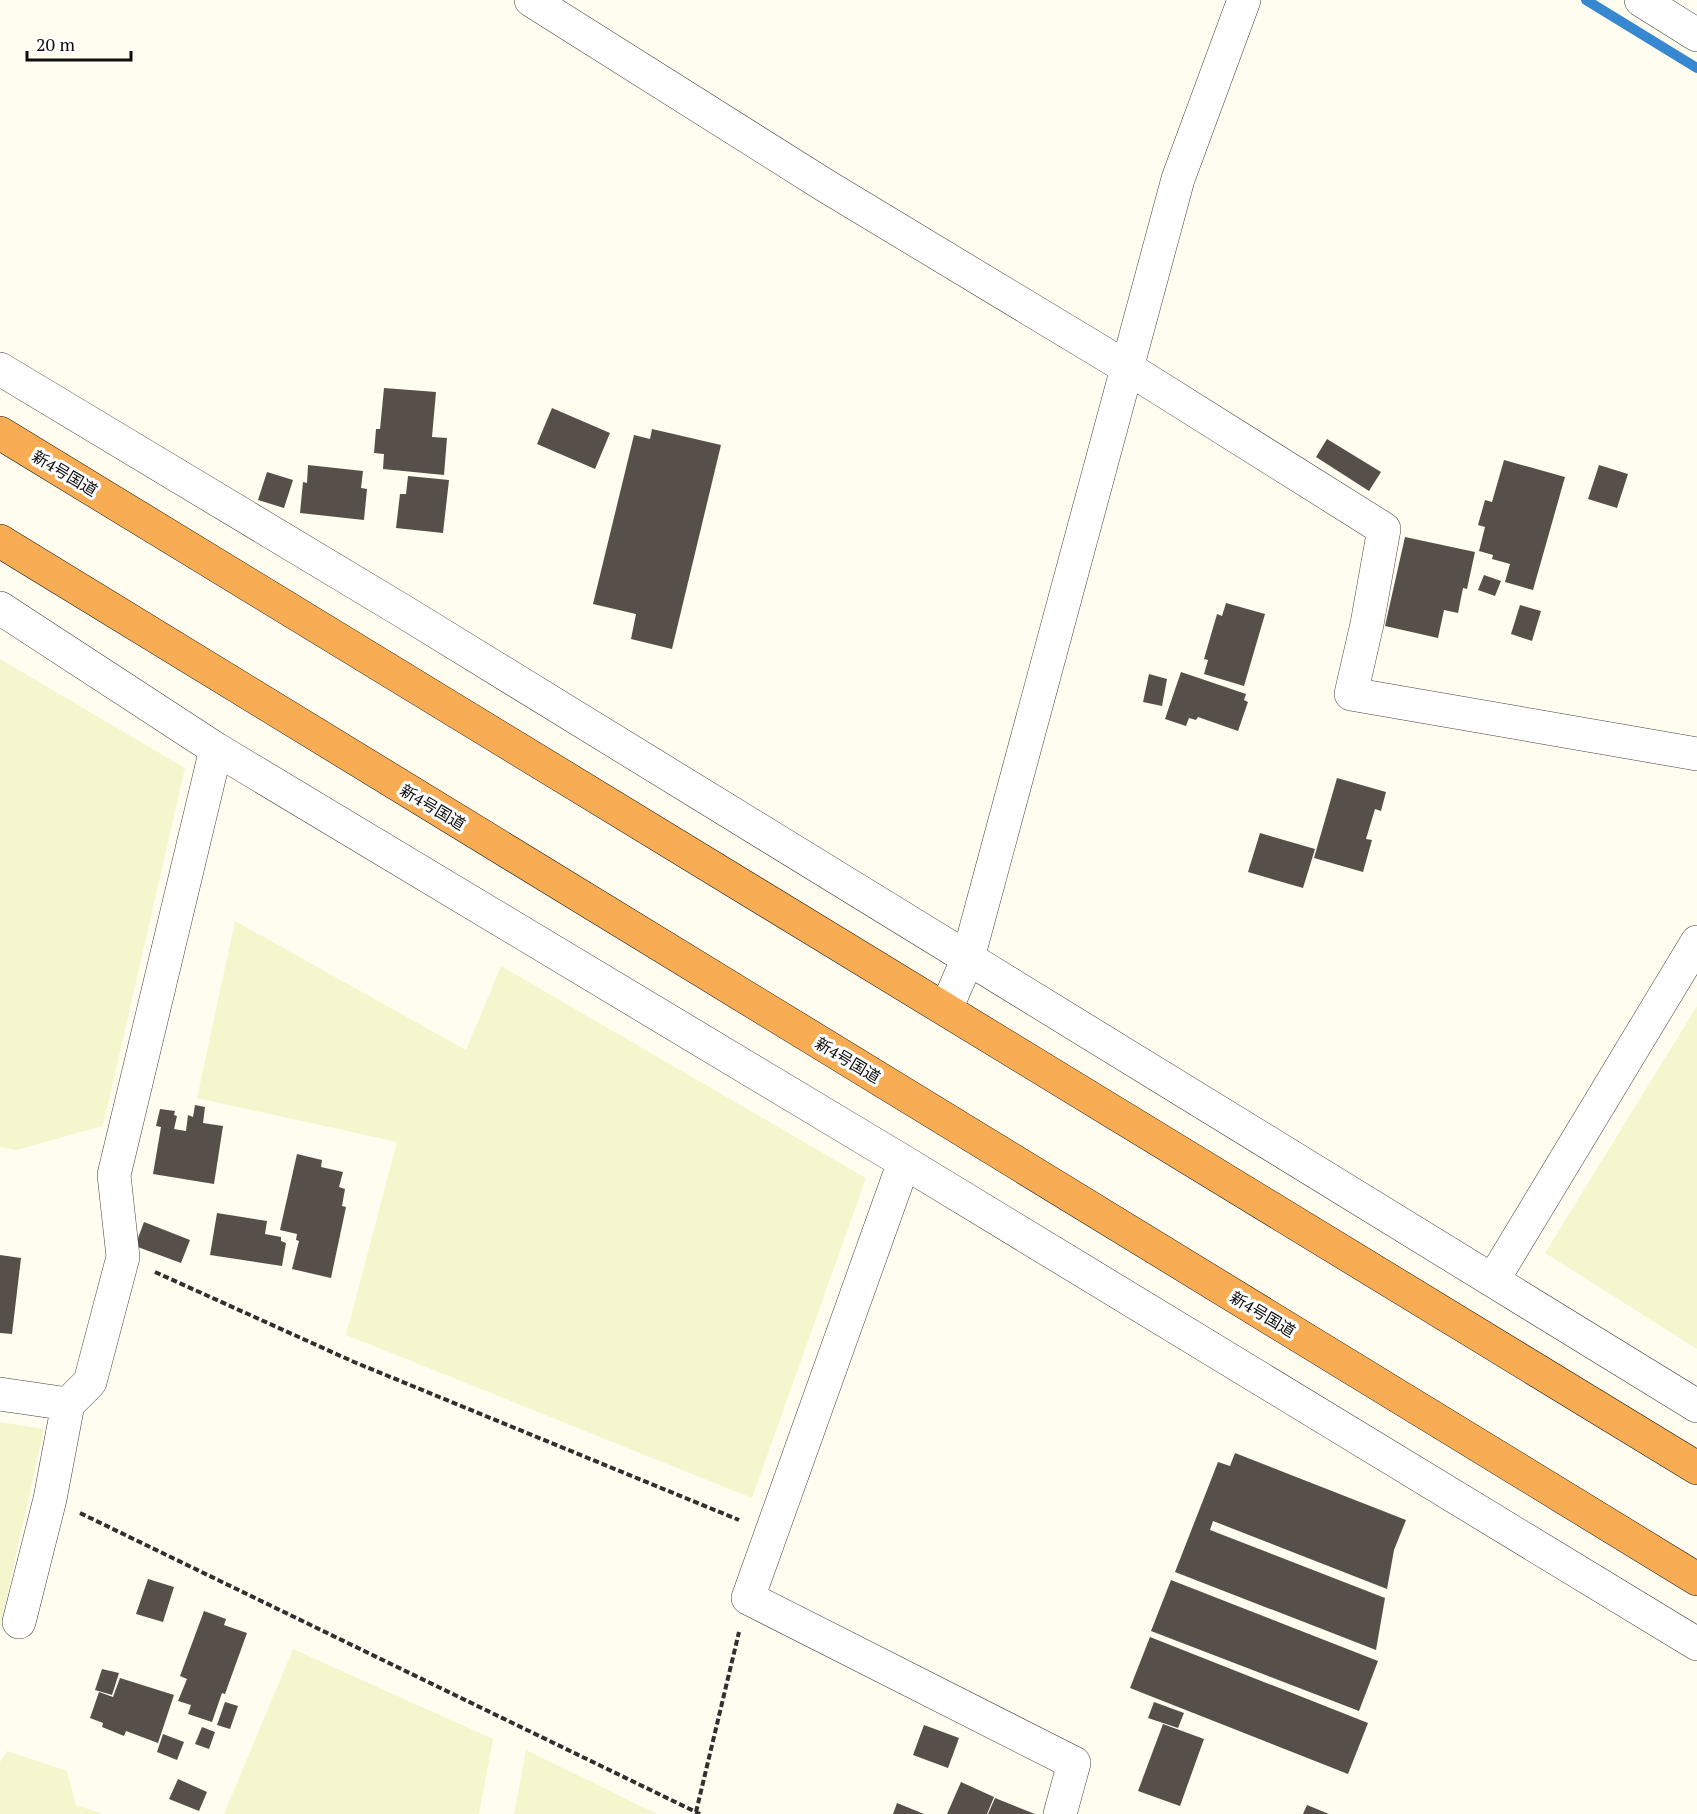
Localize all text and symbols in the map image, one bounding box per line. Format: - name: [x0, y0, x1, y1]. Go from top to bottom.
- scale bar: [27, 24, 130, 62]
- text: 20 m: [36, 32, 76, 56]
- street label: 新4号国道: [28, 445, 102, 501]
- street label: 新4号国道: [396, 779, 470, 835]
- street label: 新4号国道: [811, 1032, 885, 1088]
- street label: 新4号国道: [1226, 1286, 1300, 1342]

